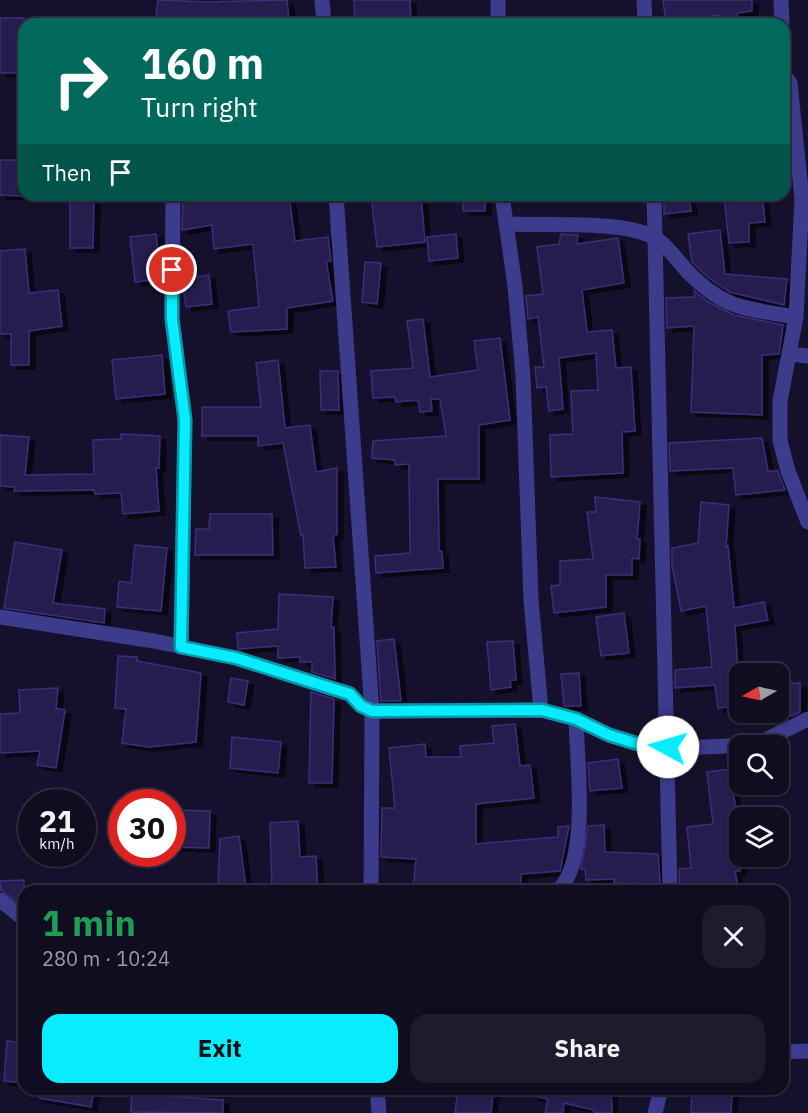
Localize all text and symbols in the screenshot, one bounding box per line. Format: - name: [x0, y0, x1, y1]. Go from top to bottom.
- text: 160 m: [141, 36, 264, 91]
- icon: right: [42, 42, 120, 120]
- text: Turn right: [141, 89, 258, 124]
- icon: arrive: [104, 156, 137, 189]
- text: Then: [42, 158, 92, 187]
- pin: [146, 244, 197, 295]
- icon: arrive: [155, 253, 188, 286]
- north arrow: [729, 663, 789, 723]
- map controls: [729, 663, 789, 867]
- position arrow: [636, 715, 700, 779]
- button: search: [729, 735, 789, 795]
- speed limit sign: 30: [108, 789, 186, 867]
- text: 21: [39, 801, 75, 840]
- button: layers: [729, 807, 789, 867]
- text: km/h: [39, 834, 75, 853]
- text: 1 min: [42, 899, 136, 946]
- button: close: [702, 905, 765, 968]
- text: 280 m · 10:24: [42, 945, 170, 972]
- button: Exit: [42, 1014, 398, 1083]
- button: Share: [410, 1014, 765, 1083]

